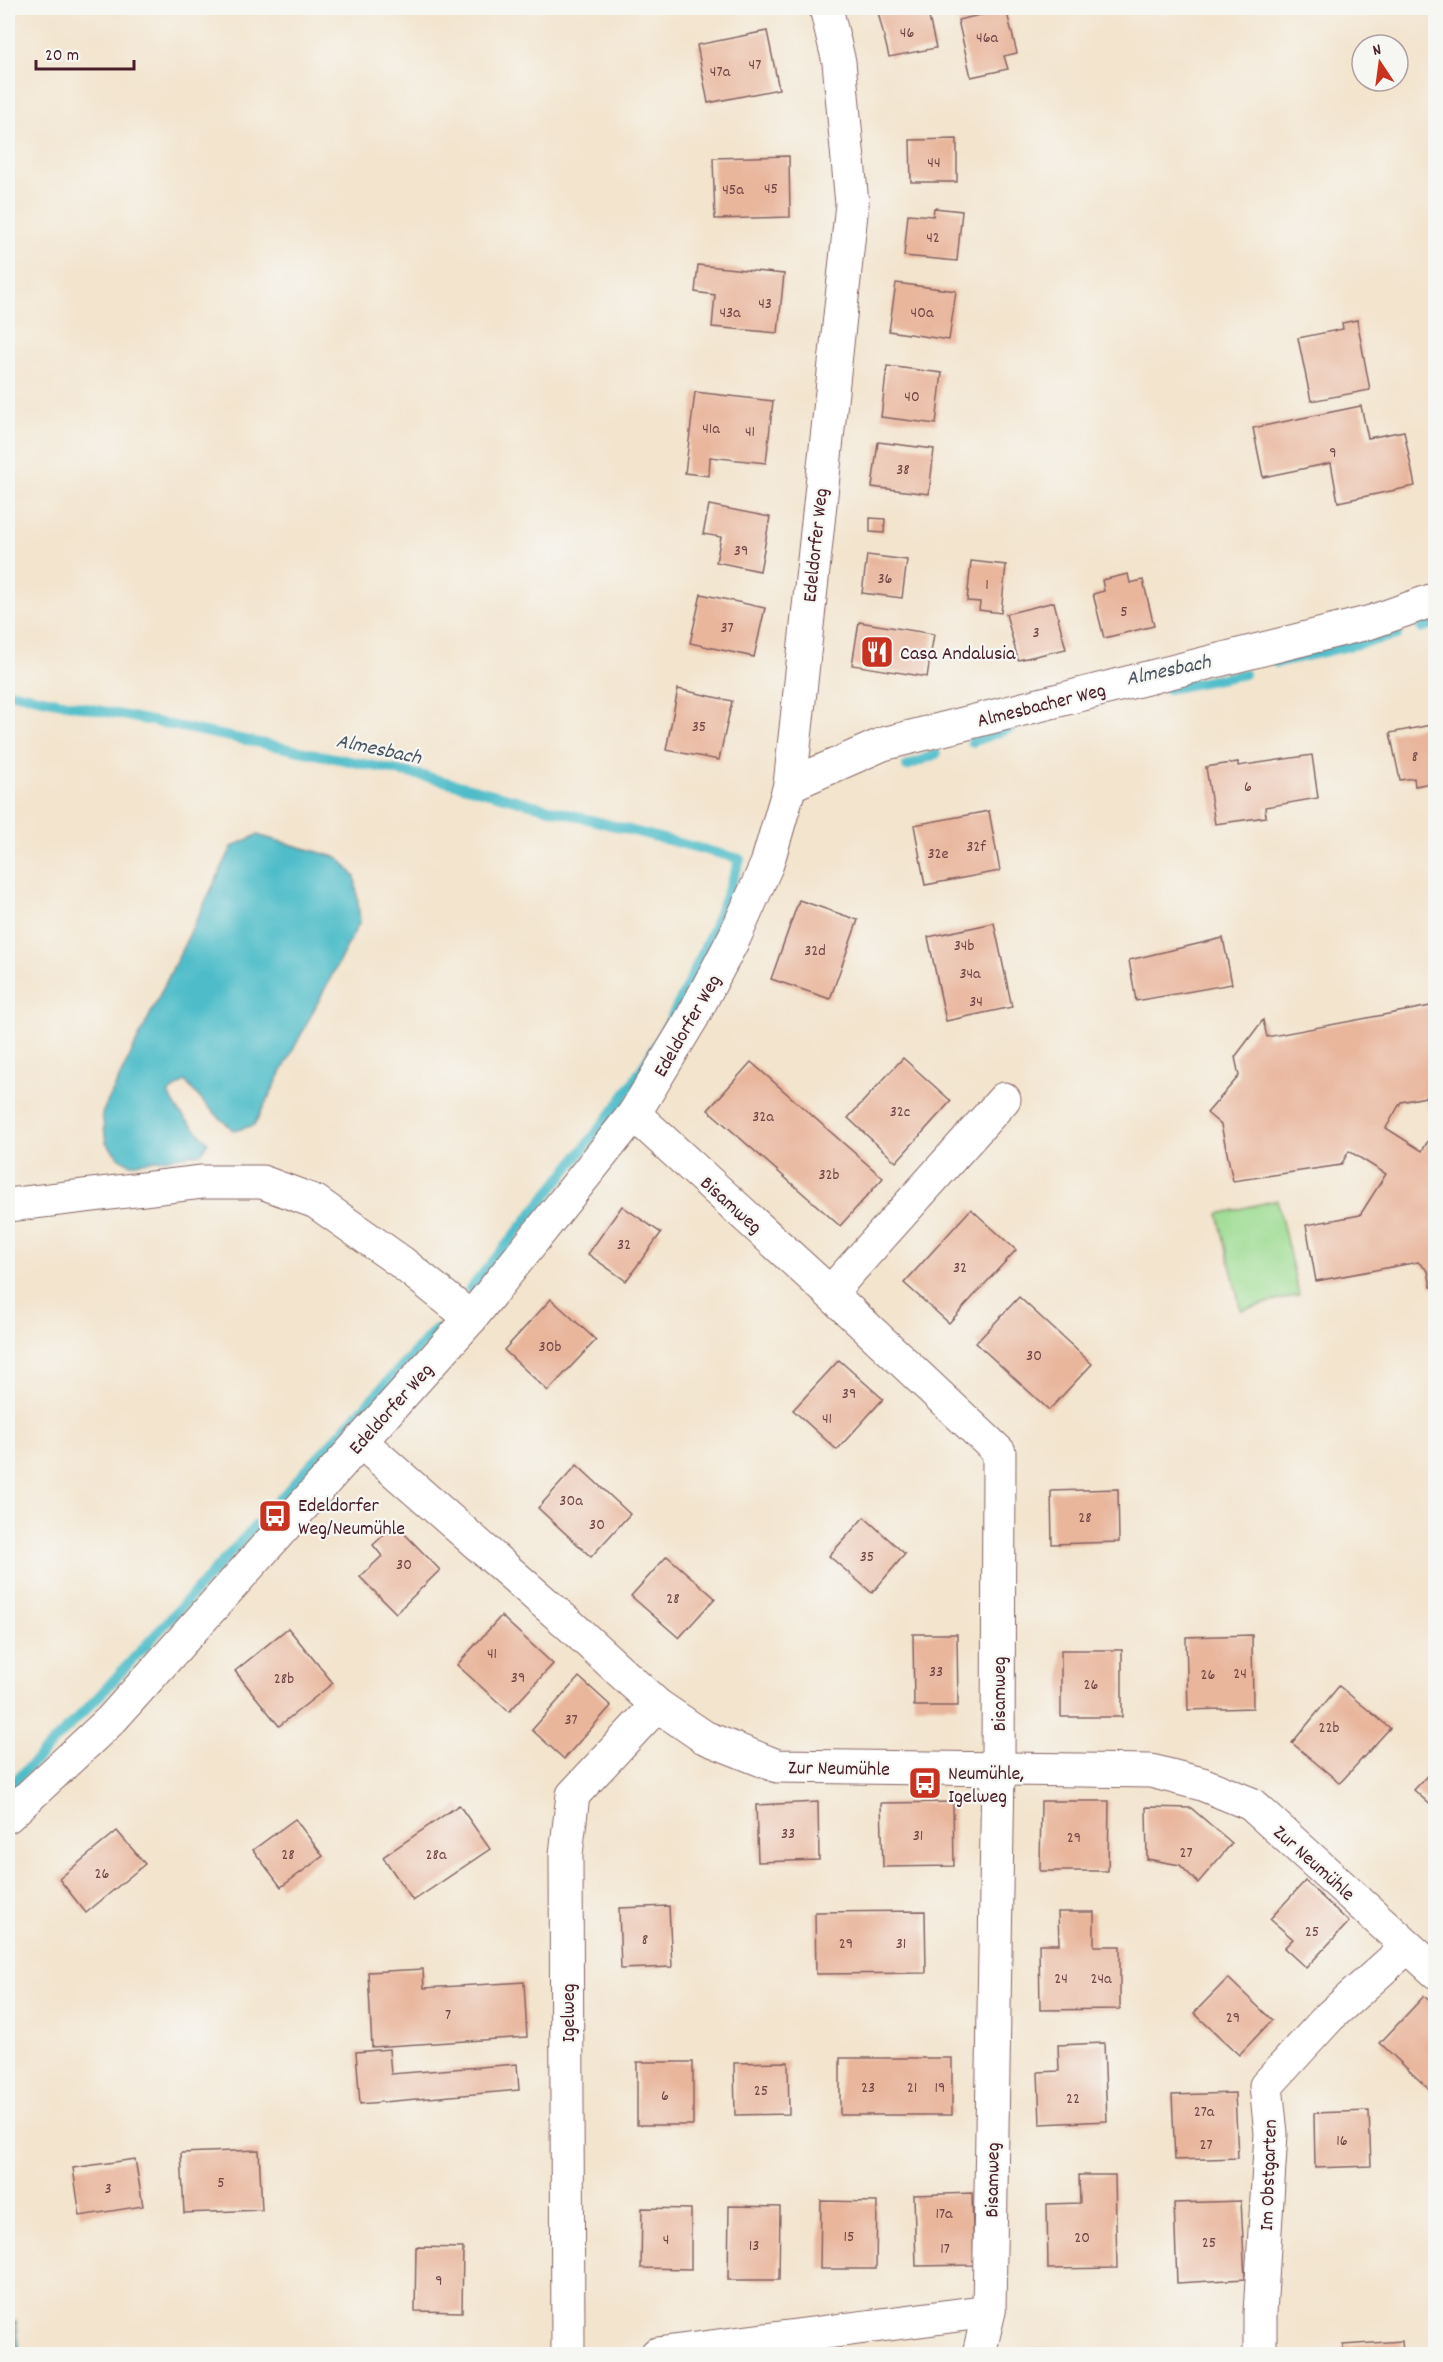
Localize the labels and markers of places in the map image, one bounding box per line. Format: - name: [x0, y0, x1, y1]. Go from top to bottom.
- restaurant icon: Casa Andalusia: [859, 634, 895, 670]
- place label: Casa Andalusia: [900, 641, 1016, 669]
- place label: Edeldorfer Weg/Neumühle: [298, 1493, 405, 1544]
- bus stop icon: Edeldorfer Weg/Neumühle: [257, 1498, 293, 1534]
- place label: Neumühle, Igelweg: [948, 1761, 1024, 1812]
- bus stop icon: Neumühle, Igelweg: [907, 1765, 943, 1801]

